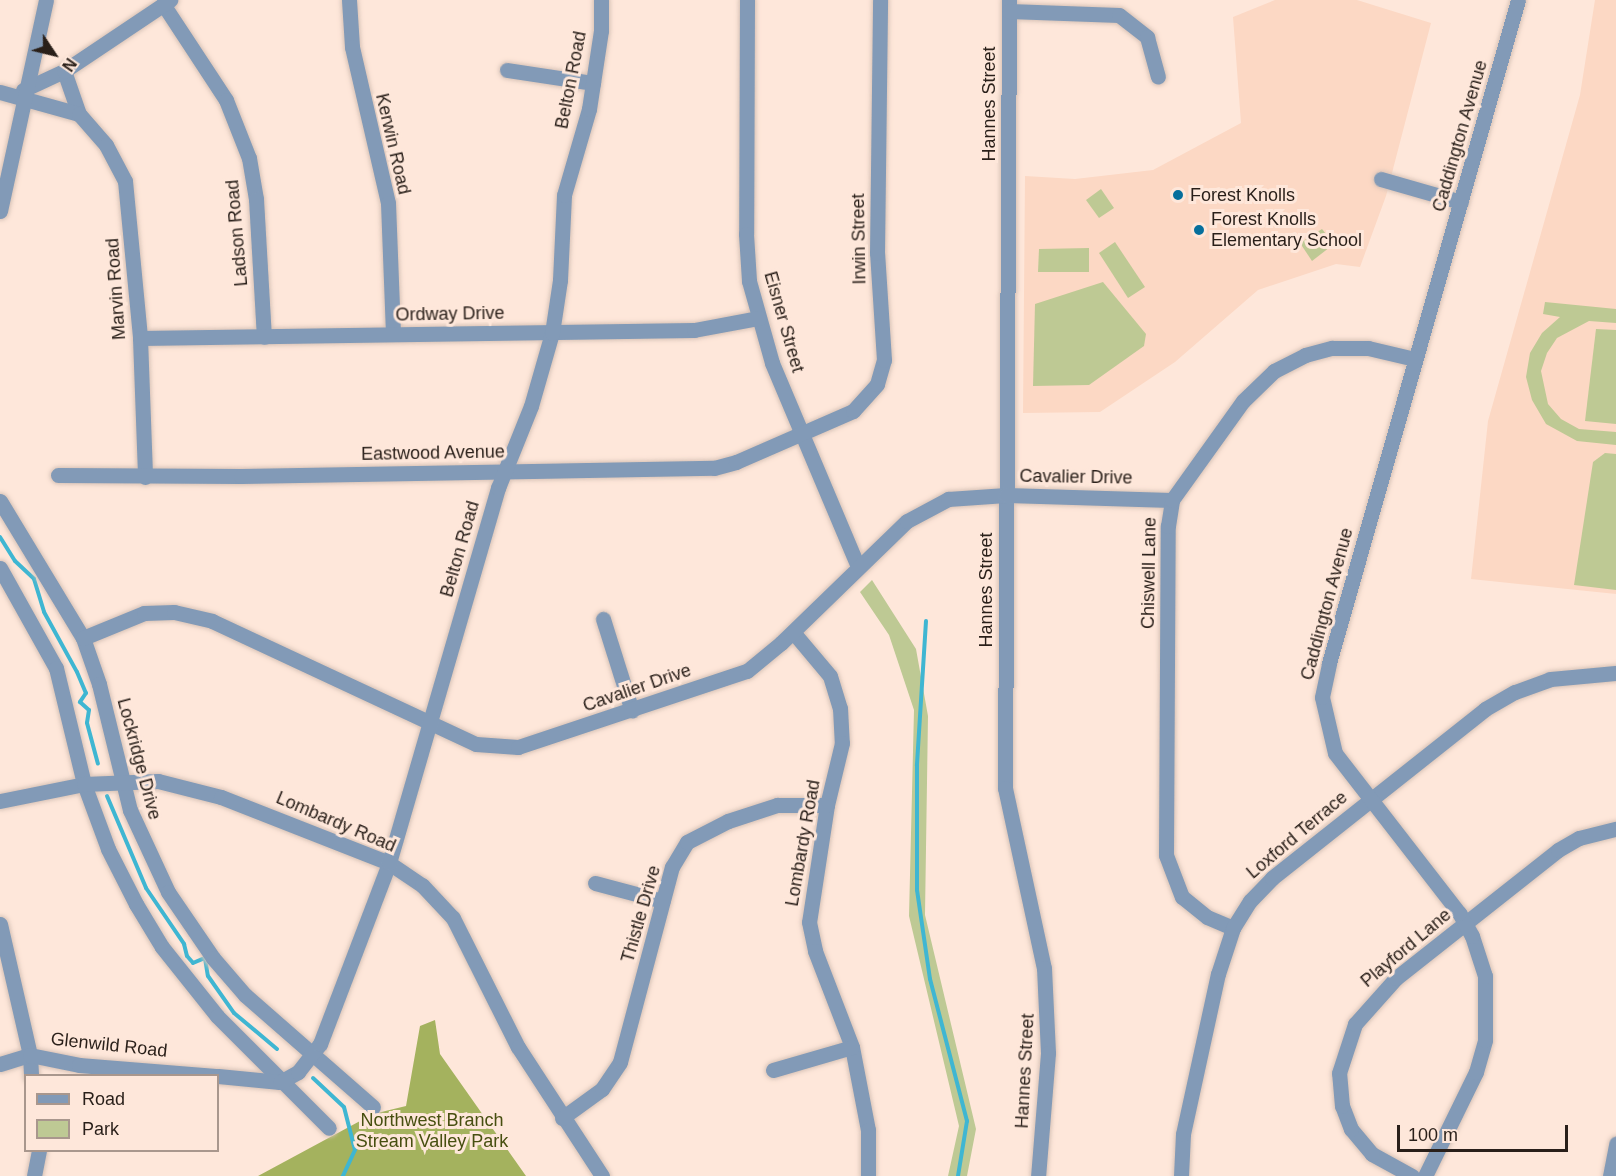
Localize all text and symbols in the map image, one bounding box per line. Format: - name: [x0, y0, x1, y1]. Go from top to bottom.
- north arrow: [24, 24, 84, 84]
- street label: Belton Road: [551, 29, 591, 131]
- street label: Hannes Street: [978, 46, 1000, 162]
- text: N: [59, 55, 79, 74]
- street label: Caddington Avenue: [1428, 57, 1492, 215]
- street label: Kerwin Road: [371, 91, 415, 197]
- street label: Ladson Road: [222, 179, 252, 287]
- place label: Forest Knolls: [1190, 184, 1295, 206]
- marker: Forest Knolls: [1171, 188, 1185, 202]
- street label: Irwin Street: [847, 193, 871, 285]
- place label: Forest Knolls Elementary School: [1211, 209, 1362, 252]
- marker: Forest Knolls Elementary School: [1192, 223, 1206, 237]
- street label: Marvin Road: [102, 237, 130, 341]
- street label: Eisner Street: [759, 269, 809, 375]
- street label: Ordway Drive: [395, 302, 505, 326]
- street label: Eastwood Avenue: [360, 441, 506, 465]
- street label: Cavalier Drive: [1019, 465, 1133, 489]
- street label: Belton Road: [436, 498, 484, 600]
- street label: Chiswell Lane: [1137, 517, 1161, 629]
- street label: Caddington Avenue: [1296, 525, 1358, 683]
- street label: Hannes Street: [975, 532, 997, 648]
- street label: Cavalier Drive: [580, 659, 694, 717]
- street label: Lockridge Drive: [112, 696, 166, 822]
- street label: Lombardy Road: [781, 778, 825, 908]
- street label: Lombardy Road: [273, 787, 399, 857]
- street label: Loxford Terrace: [1242, 787, 1352, 883]
- street label: Thistle Drive: [617, 863, 665, 965]
- street label: Playford Lane: [1357, 904, 1455, 992]
- street label: Hannes Street: [1011, 1013, 1039, 1129]
- street label: Glenwild Road: [50, 1028, 168, 1062]
- legend: [24, 1074, 219, 1152]
- text: Road: [82, 1089, 125, 1109]
- park label: Northwest Branch Stream Valley Park: [356, 1110, 508, 1152]
- scale bar: [1400, 1113, 1571, 1151]
- text: Park: [82, 1119, 119, 1139]
- text: 100 m: [1408, 1125, 1458, 1145]

